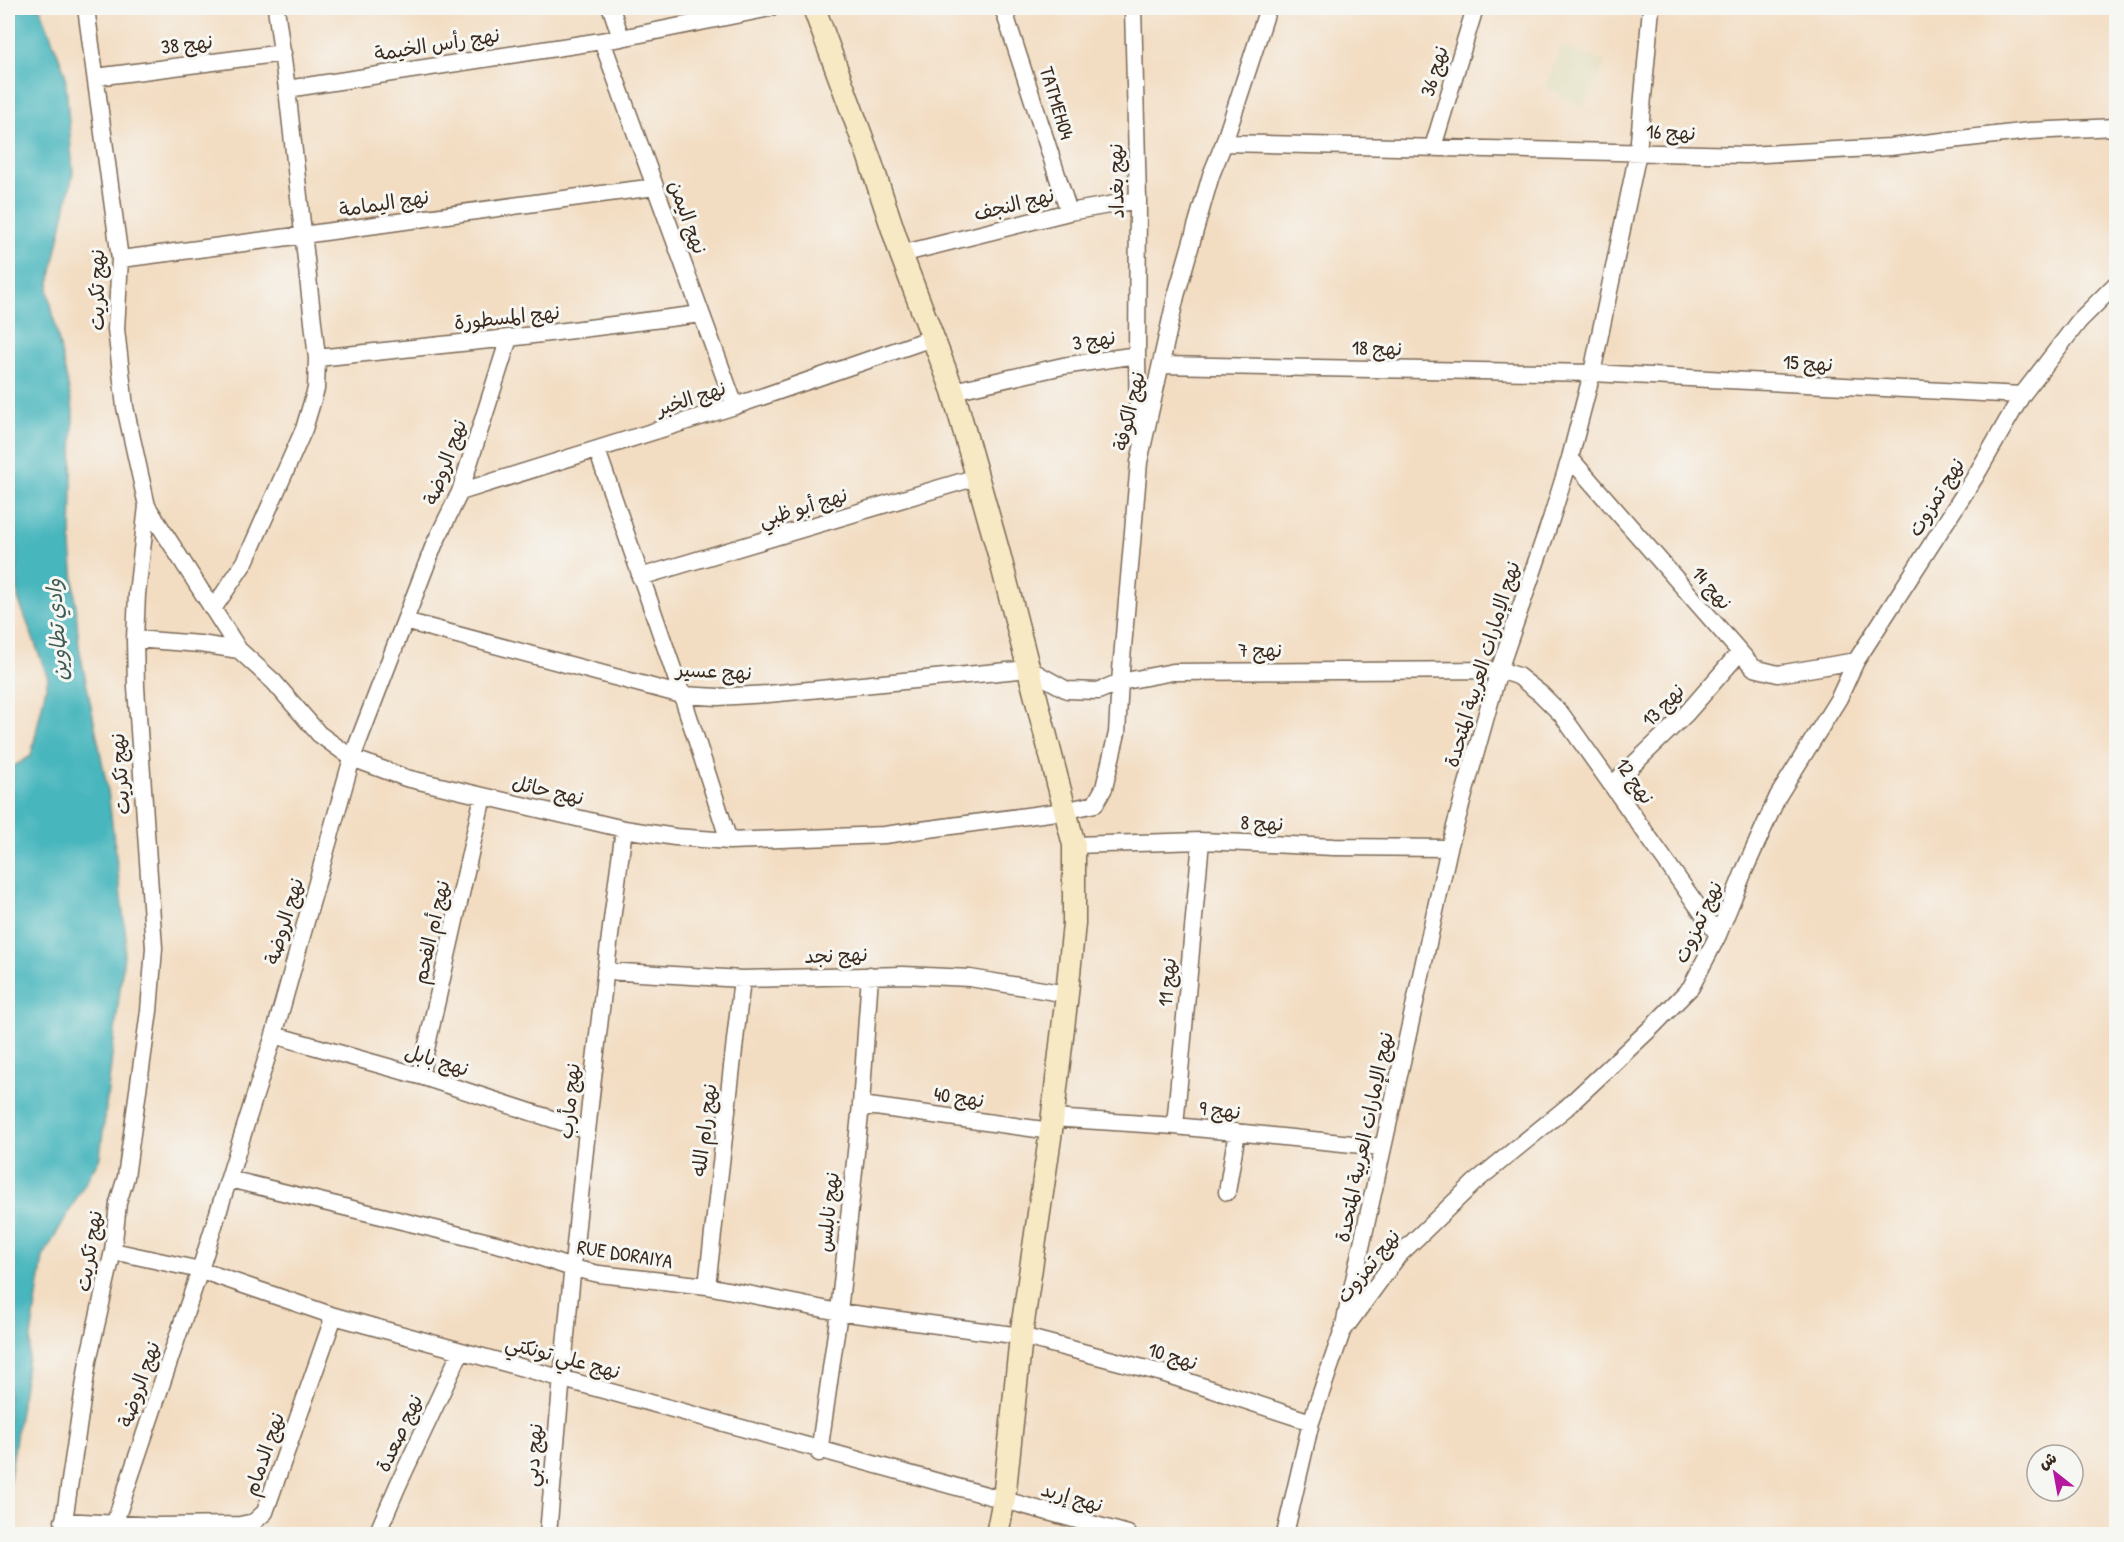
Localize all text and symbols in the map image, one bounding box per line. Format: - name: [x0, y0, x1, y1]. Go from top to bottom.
- street label: نهج رأس الخيمة: [372, 20, 502, 68]
- street label: نهج 38: [160, 27, 214, 61]
- street label: نهج 36: [1413, 42, 1455, 100]
- street label: TATMEH04: [1034, 63, 1081, 143]
- street label: نهج 16: [1646, 117, 1696, 147]
- street label: نهج بغداد: [1101, 143, 1131, 219]
- street label: نهج اليمن: [662, 176, 714, 258]
- street label: نهج النجف: [971, 180, 1057, 228]
- street label: نهج اليمامة: [337, 182, 431, 224]
- street label: نهج تكريت: [83, 249, 111, 331]
- street label: نهج المسطورة: [453, 298, 561, 336]
- street label: نهج 3: [1070, 323, 1118, 357]
- street label: نهج 18: [1352, 334, 1402, 362]
- street label: نهج 15: [1782, 348, 1834, 378]
- street label: نهج الكوفة: [1106, 369, 1152, 453]
- street label: نهج الخبر: [651, 374, 730, 423]
- street label: نهج الروضة: [417, 415, 473, 509]
- street label: نهج تمزوت: [1901, 452, 1971, 542]
- street label: نهج أبو ظبي: [755, 480, 852, 538]
- street label: نهج الإمارات العربية المتحدة: [1437, 557, 1527, 771]
- street label: نهج 14: [1685, 560, 1739, 616]
- water label: وادي تطاوين: [38, 578, 76, 682]
- street label: نهج 7: [1238, 636, 1282, 664]
- street label: نهج عسير: [673, 655, 753, 687]
- street label: نهج 13: [1635, 677, 1691, 733]
- street label: نهج تكريت: [103, 732, 137, 816]
- street label: نهج 12: [1609, 752, 1661, 810]
- street label: نهج حائل: [509, 768, 587, 812]
- street label: نهج 8: [1240, 808, 1284, 838]
- street label: نهج الروضة: [258, 874, 310, 968]
- street label: نهج تمزوت: [1667, 876, 1729, 968]
- street label: نهج أم الفحم: [405, 877, 458, 987]
- street label: نهج نجد: [804, 940, 868, 970]
- street label: نهج 11: [1151, 956, 1183, 1008]
- street label: نهج الإمارات العربية المتحدة: [1328, 1029, 1400, 1245]
- street label: نهج بابل: [401, 1037, 473, 1083]
- street label: نهج مأرب: [551, 1061, 587, 1141]
- street label: نهج 40: [932, 1080, 986, 1114]
- street label: نهج رام الله: [684, 1082, 725, 1178]
- street label: نهج 9: [1198, 1094, 1242, 1126]
- street label: نهج نابلس: [810, 1170, 846, 1254]
- street label: نهج تكريت: [69, 1208, 109, 1294]
- street label: نهج تمزوت: [1330, 1223, 1406, 1309]
- street label: RUE DORAIYA: [575, 1233, 675, 1274]
- street label: نهج علي تونكتي: [501, 1328, 624, 1390]
- street label: نهج 10: [1145, 1335, 1201, 1377]
- street label: نهج الروضة: [111, 1337, 167, 1431]
- street label: نهج صعدة: [369, 1389, 429, 1477]
- street label: نهج الدمام: [237, 1408, 292, 1500]
- street label: نهج دبي: [516, 1422, 554, 1488]
- north arrow: [2025, 1443, 2085, 1503]
- text: ش: [2034, 1446, 2060, 1474]
- street label: نهج إربد: [1038, 1475, 1106, 1519]

